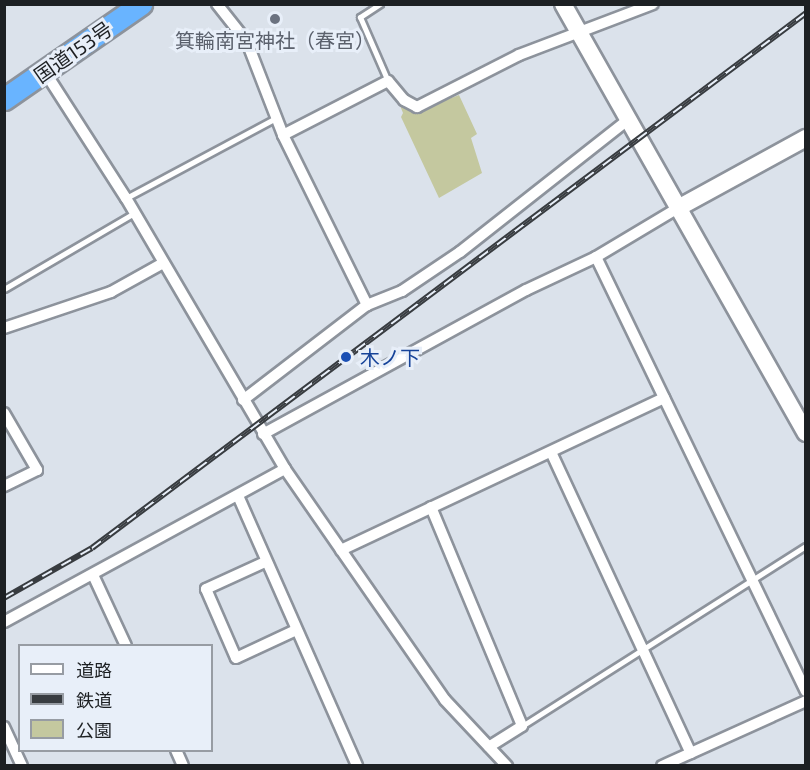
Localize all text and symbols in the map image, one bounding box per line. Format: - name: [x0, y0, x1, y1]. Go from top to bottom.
- marker: 箕輪南宮神社（春宮）: [268, 12, 282, 26]
- street label: 国道153号: [29, 16, 117, 88]
- place label: 箕輪南宮神社（春宮）: [175, 28, 375, 52]
- place label: 木ノ下: [360, 345, 420, 369]
- marker: 木ノ下: [337, 348, 355, 366]
- legend: [18, 644, 213, 752]
- text: 道路: [76, 659, 112, 681]
- text: 鉄道: [76, 689, 112, 711]
- text: 公園: [76, 719, 112, 741]

